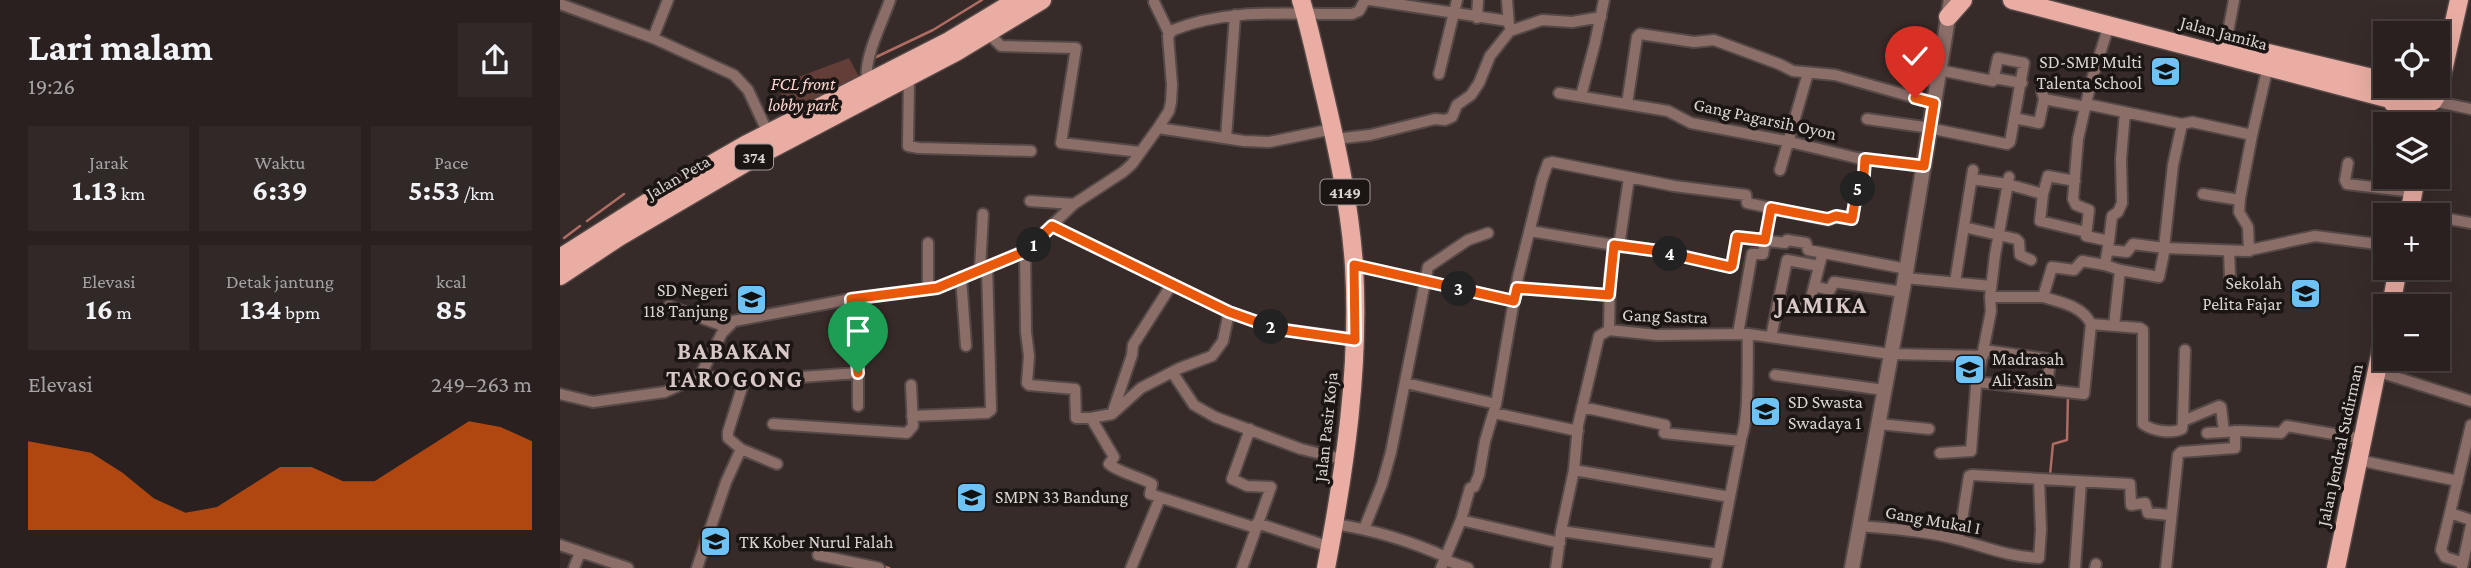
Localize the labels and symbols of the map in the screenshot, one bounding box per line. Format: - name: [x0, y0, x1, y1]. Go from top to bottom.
- street label: Jalan Jamika: [2176, 11, 2270, 54]
- pin: [1885, 26, 1945, 98]
- place label: SD-SMP Multi Talenta School: [2037, 52, 2142, 93]
- school or university icon: SD-SMP Multi Talenta School: [2148, 55, 2182, 89]
- park label: FCL front lobby park: [768, 74, 839, 115]
- street label: Gang Pagarsih Oyon: [1692, 94, 1839, 144]
- road number: 374: [735, 144, 773, 169]
- street label: Jalan Peta: [641, 151, 714, 204]
- pin: 5: [1840, 172, 1876, 206]
- road number: 4149: [1320, 180, 1370, 204]
- pin: 1: [1016, 228, 1051, 262]
- pin: 4: [1652, 236, 1688, 272]
- pin: 3: [1441, 272, 1476, 306]
- place label: Sekolah Pelita Fajar: [2202, 273, 2283, 315]
- school or university icon: Sekolah Pelita Fajar: [2288, 276, 2322, 310]
- place label: SD Negeri 118 Tanjung: [643, 280, 728, 322]
- school or university icon: SD Negeri 118 Tanjung: [734, 283, 768, 317]
- district label: JAMIKA: [1773, 291, 1868, 318]
- pin: [828, 301, 888, 373]
- street label: Gang Sastra: [1622, 305, 1708, 327]
- pin: 2: [1254, 310, 1288, 344]
- district label: BABAKAN TAROGONG: [666, 337, 804, 392]
- place label: Madrasah Ali Yasin: [1992, 349, 2065, 390]
- school or university icon: Madrasah Ali Yasin: [1952, 352, 1986, 386]
- street label: Jalan Jendral Sudirman: [2313, 362, 2367, 530]
- street label: Jalan Pasir Koja: [1310, 371, 1343, 485]
- place label: SD Swasta Swadaya 1: [1788, 392, 1863, 433]
- school or university icon: SD Swasta Swadaya 1: [1748, 395, 1782, 429]
- school or university icon: SMPN 33 Bandung: [955, 480, 989, 514]
- place label: SMPN 33 Bandung: [995, 487, 1129, 507]
- street label: Gang Mukal I: [1884, 502, 1982, 538]
- school or university icon: TK Kober Nurul Falah: [699, 525, 733, 559]
- place label: TK Kober Nurul Falah: [739, 532, 894, 552]

